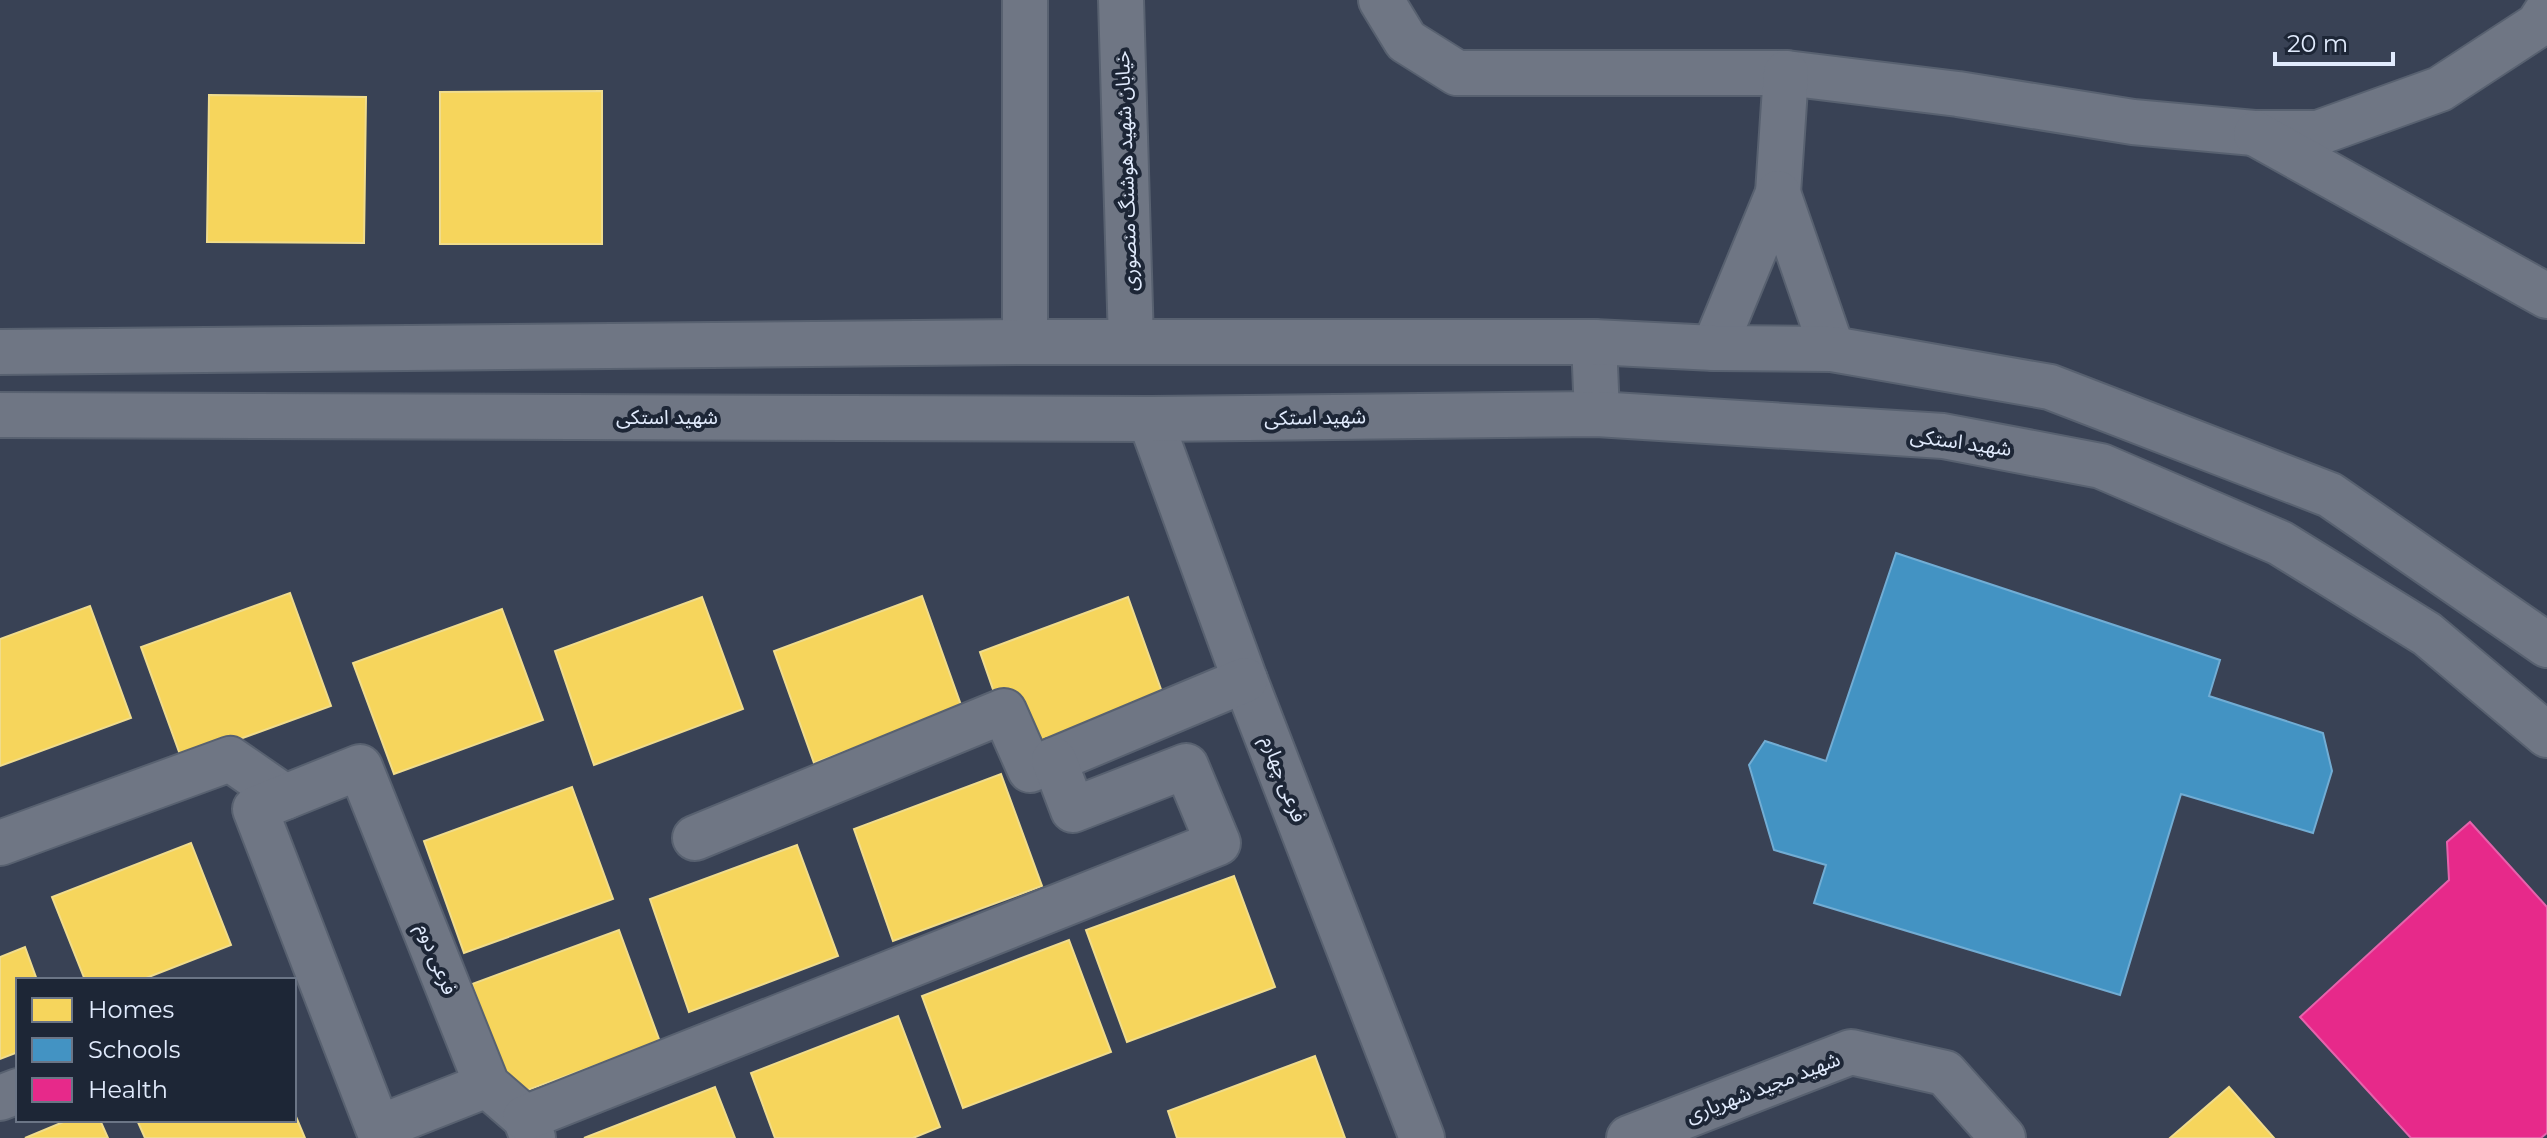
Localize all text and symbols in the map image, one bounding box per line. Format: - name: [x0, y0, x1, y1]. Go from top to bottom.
- scale bar: [2275, 16, 2393, 66]
- text: 20 m: [2287, 29, 2348, 58]
- street label: خیابان شهید هوشنگ منصوری: [1110, 50, 1142, 292]
- street label: شهید استکی: [1264, 404, 1366, 430]
- street label: شهید استکی: [616, 405, 718, 429]
- street label: شهید استکی: [1909, 423, 2013, 461]
- street label: فرعی چهارم: [1254, 733, 1311, 827]
- street label: فرعی دوم: [409, 920, 462, 999]
- legend: [16, 978, 296, 1122]
- text: Homes: [88, 995, 174, 1024]
- text: Schools: [88, 1035, 181, 1064]
- street label: شهید مجید شهریاری: [1683, 1047, 1843, 1127]
- text: Health: [88, 1075, 168, 1104]

